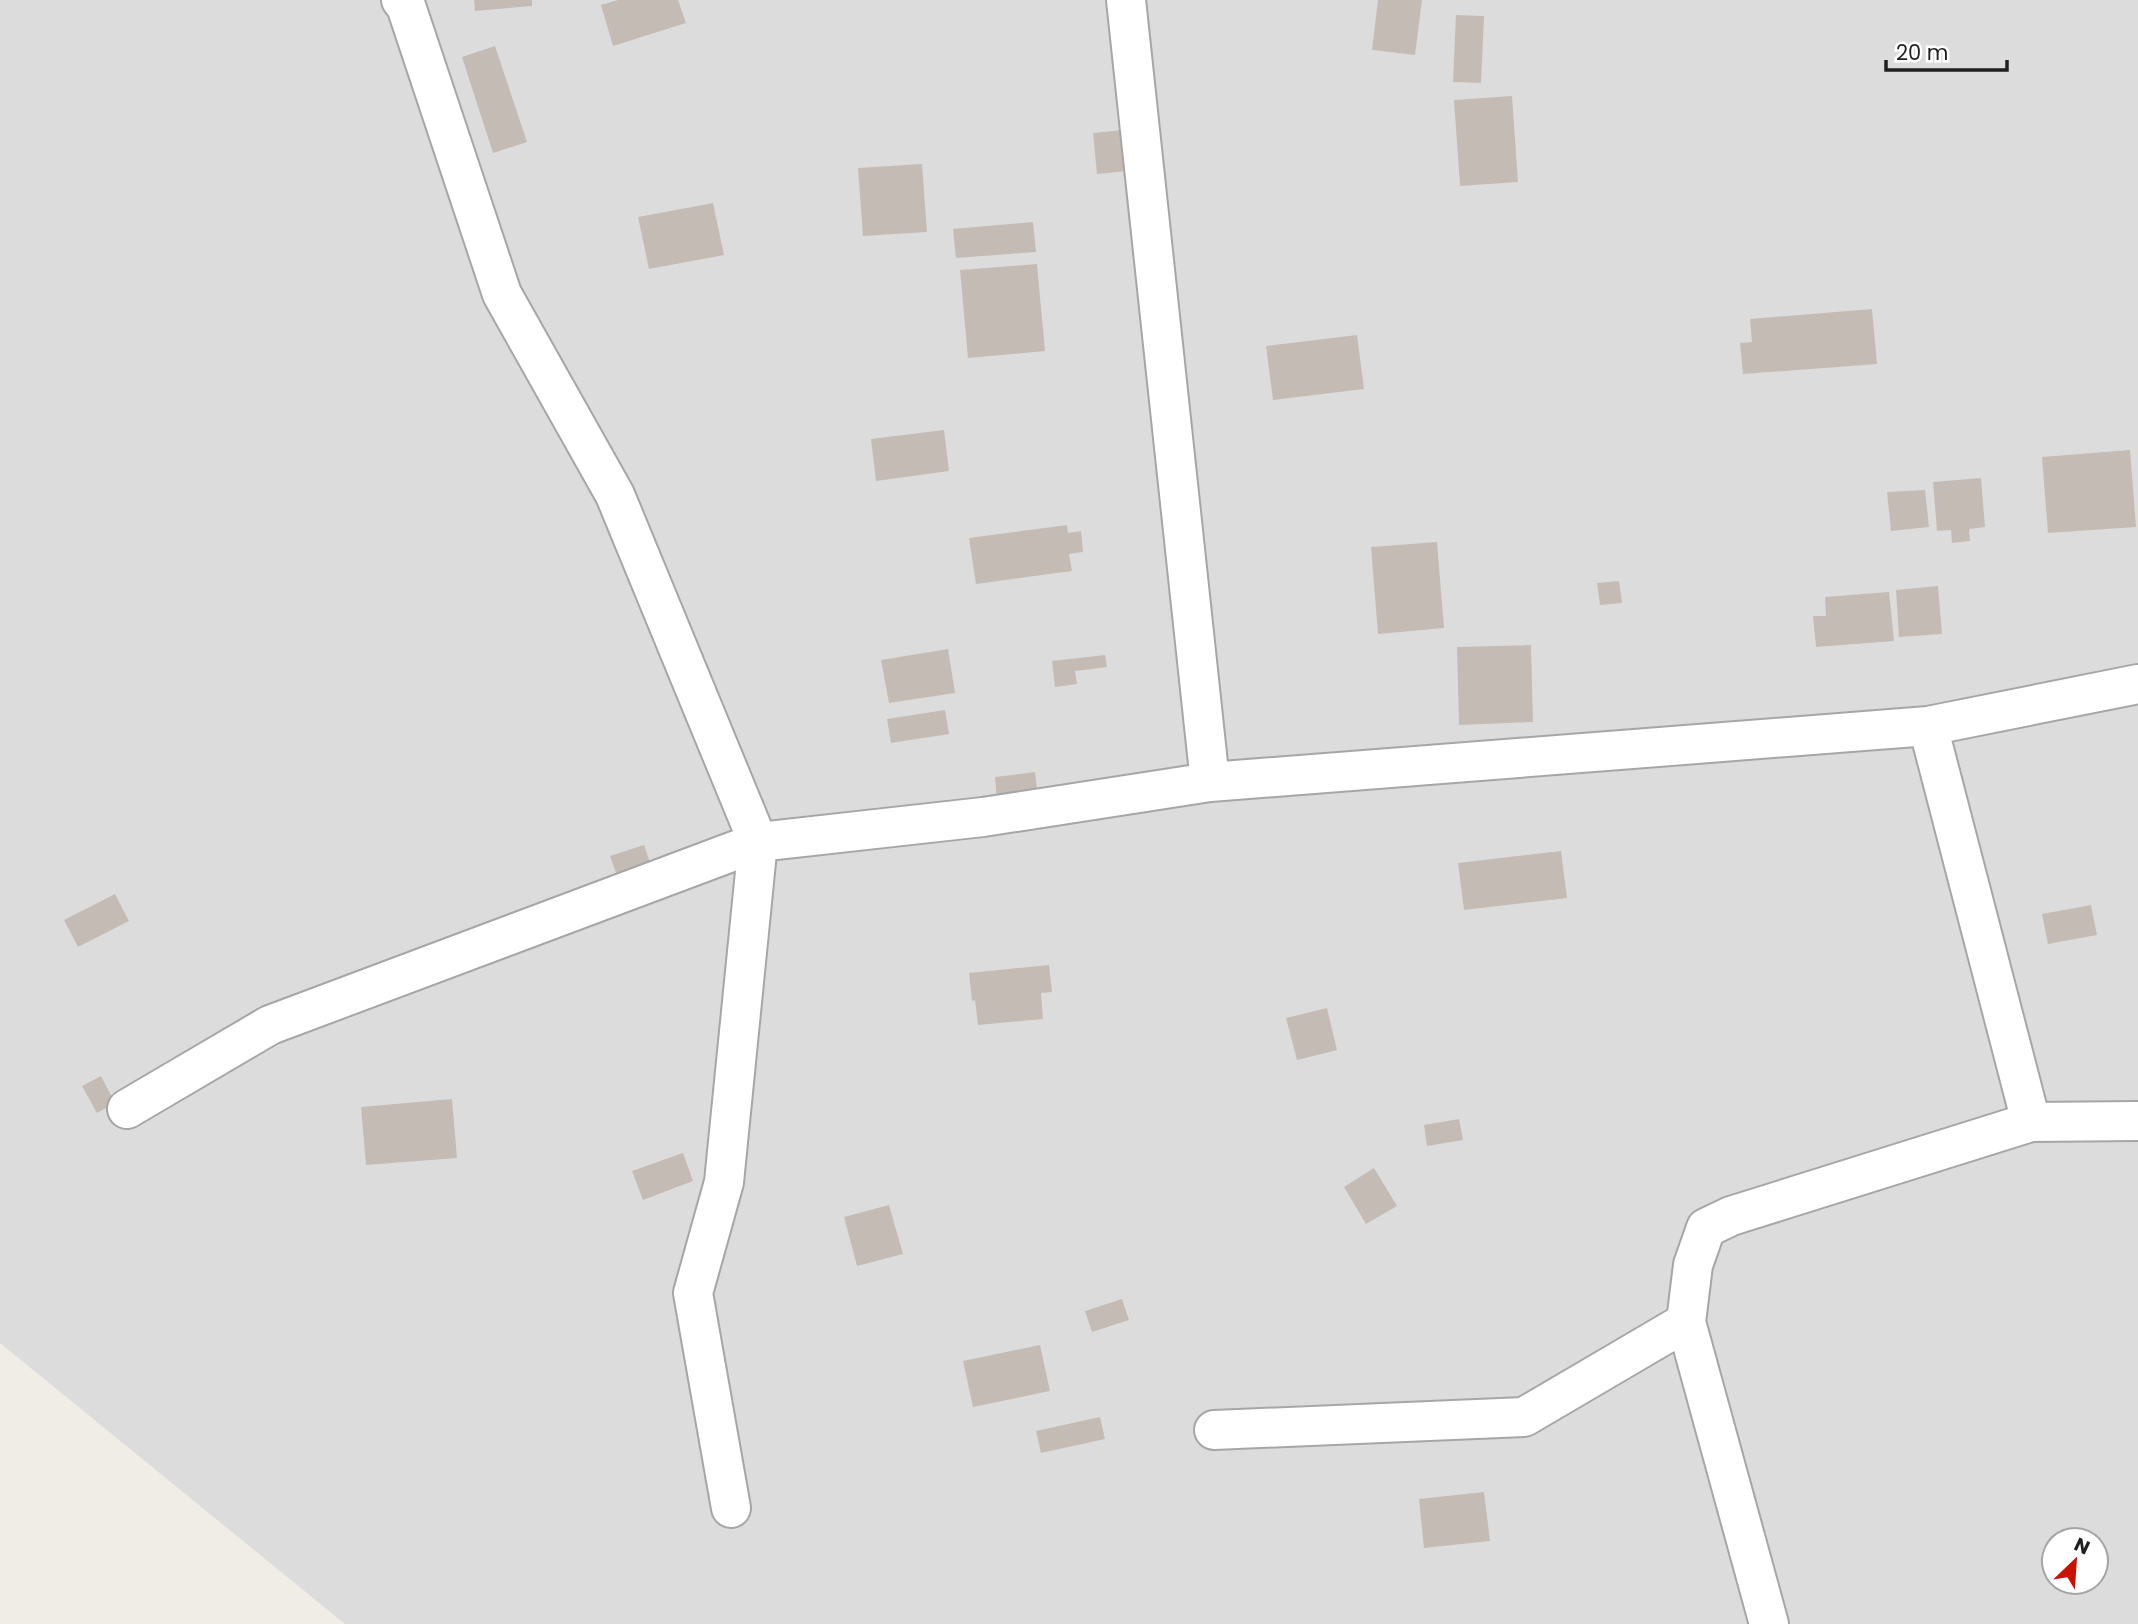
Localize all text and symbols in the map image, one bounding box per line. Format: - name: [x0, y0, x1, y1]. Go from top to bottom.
- scale bar: [1886, 28, 2007, 72]
- text: 20 m: [1896, 38, 1949, 67]
- north arrow: [2040, 1526, 2110, 1596]
- text: N: [2070, 1531, 2094, 1561]

